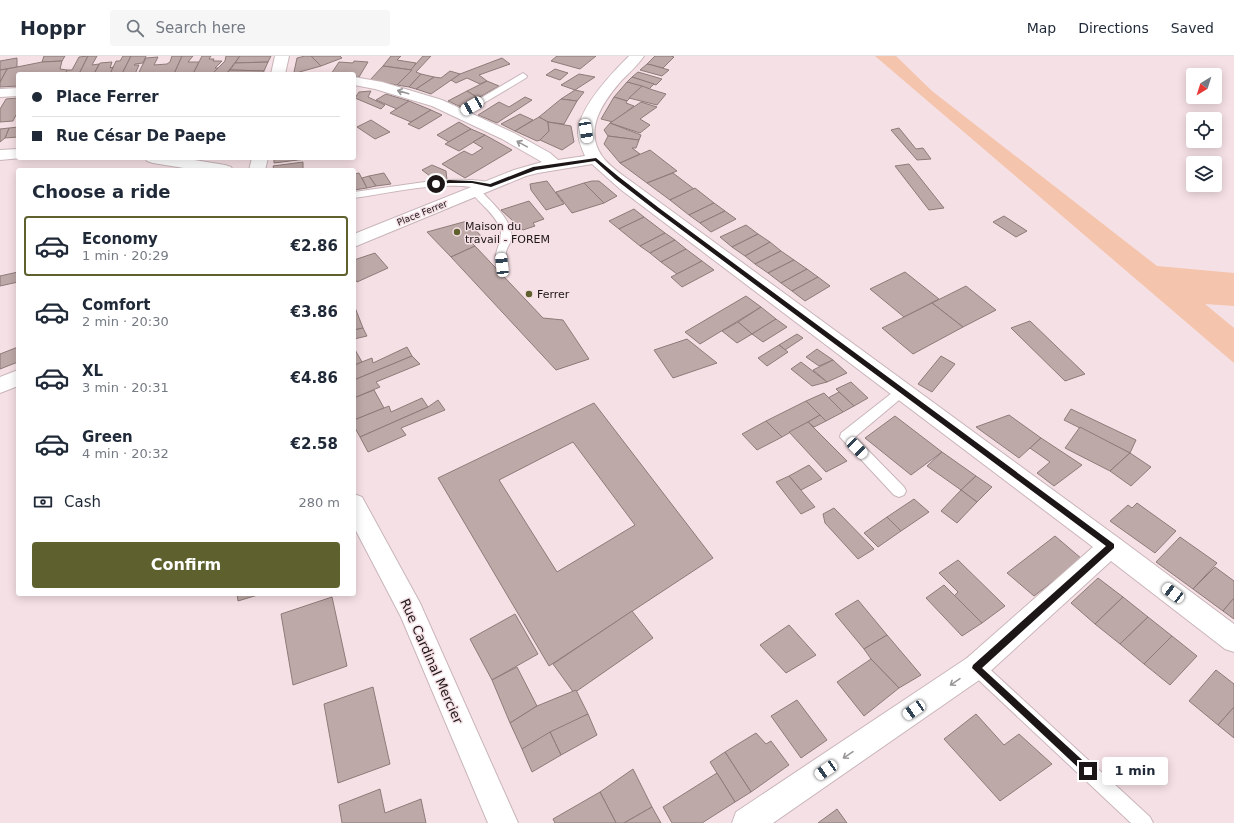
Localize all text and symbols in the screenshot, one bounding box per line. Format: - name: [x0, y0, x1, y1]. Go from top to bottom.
- search box: [110, 10, 390, 46]
- text: Hoppr: [20, 17, 86, 39]
- icon: search: [124, 17, 146, 39]
- text: Search here: [156, 19, 246, 37]
- text: Map: [1027, 20, 1056, 36]
- text: Directions: [1078, 20, 1149, 36]
- text: Saved: [1171, 20, 1214, 36]
- north arrow: [1186, 68, 1222, 104]
- map controls: [1186, 68, 1222, 192]
- text: Place Ferrer: [56, 88, 159, 106]
- one-way arrow: [397, 88, 410, 95]
- car: [459, 95, 485, 117]
- button: locate: [1186, 112, 1222, 148]
- car: [578, 118, 594, 144]
- text: Rue César De Paepe: [56, 127, 226, 145]
- one-way arrow: [516, 139, 528, 147]
- button: layers: [1186, 156, 1222, 192]
- route start: [427, 175, 445, 193]
- text: Choose a ride: [32, 181, 171, 202]
- street label: Place Ferrer: [395, 198, 449, 228]
- place label: Maison du travail - FOREM: [465, 220, 550, 246]
- marker: Maison du travail - FOREM: [452, 227, 462, 237]
- icon: car: [34, 228, 70, 264]
- text: Economy: [82, 230, 158, 248]
- text: €2.86: [291, 237, 338, 255]
- text: 1 min · 20:29: [82, 248, 169, 263]
- car: [495, 252, 509, 278]
- place label: Ferrer: [537, 288, 570, 301]
- marker: Ferrer: [524, 289, 534, 299]
- icon: car: [34, 294, 70, 330]
- text: Comfort: [82, 296, 150, 314]
- text: €3.86: [291, 303, 338, 321]
- text: 2 min · 20:30: [82, 314, 169, 329]
- icon: car: [34, 360, 70, 396]
- text: XL: [82, 362, 103, 380]
- text: €4.86: [291, 369, 338, 387]
- text: 3 min · 20:31: [82, 380, 169, 395]
- icon: car: [34, 426, 70, 462]
- text: Green: [82, 428, 133, 446]
- text: €2.58: [291, 435, 338, 453]
- car: [844, 435, 870, 461]
- text: 4 min · 20:32: [82, 446, 169, 461]
- icon: cash: [32, 491, 54, 513]
- text: Cash: [64, 493, 101, 511]
- text: 280 m: [298, 495, 340, 510]
- button: Confirm: [32, 542, 340, 588]
- car: [1160, 581, 1186, 605]
- street label: Rue Cardinal Mercier: [397, 596, 466, 727]
- one-way arrow: [950, 678, 961, 686]
- car: [901, 698, 927, 722]
- one-way arrow: [843, 751, 854, 759]
- callout: 1 min: [1102, 757, 1168, 785]
- car: [813, 758, 839, 782]
- route end: [1079, 762, 1097, 780]
- text: 1 min: [1115, 763, 1155, 778]

